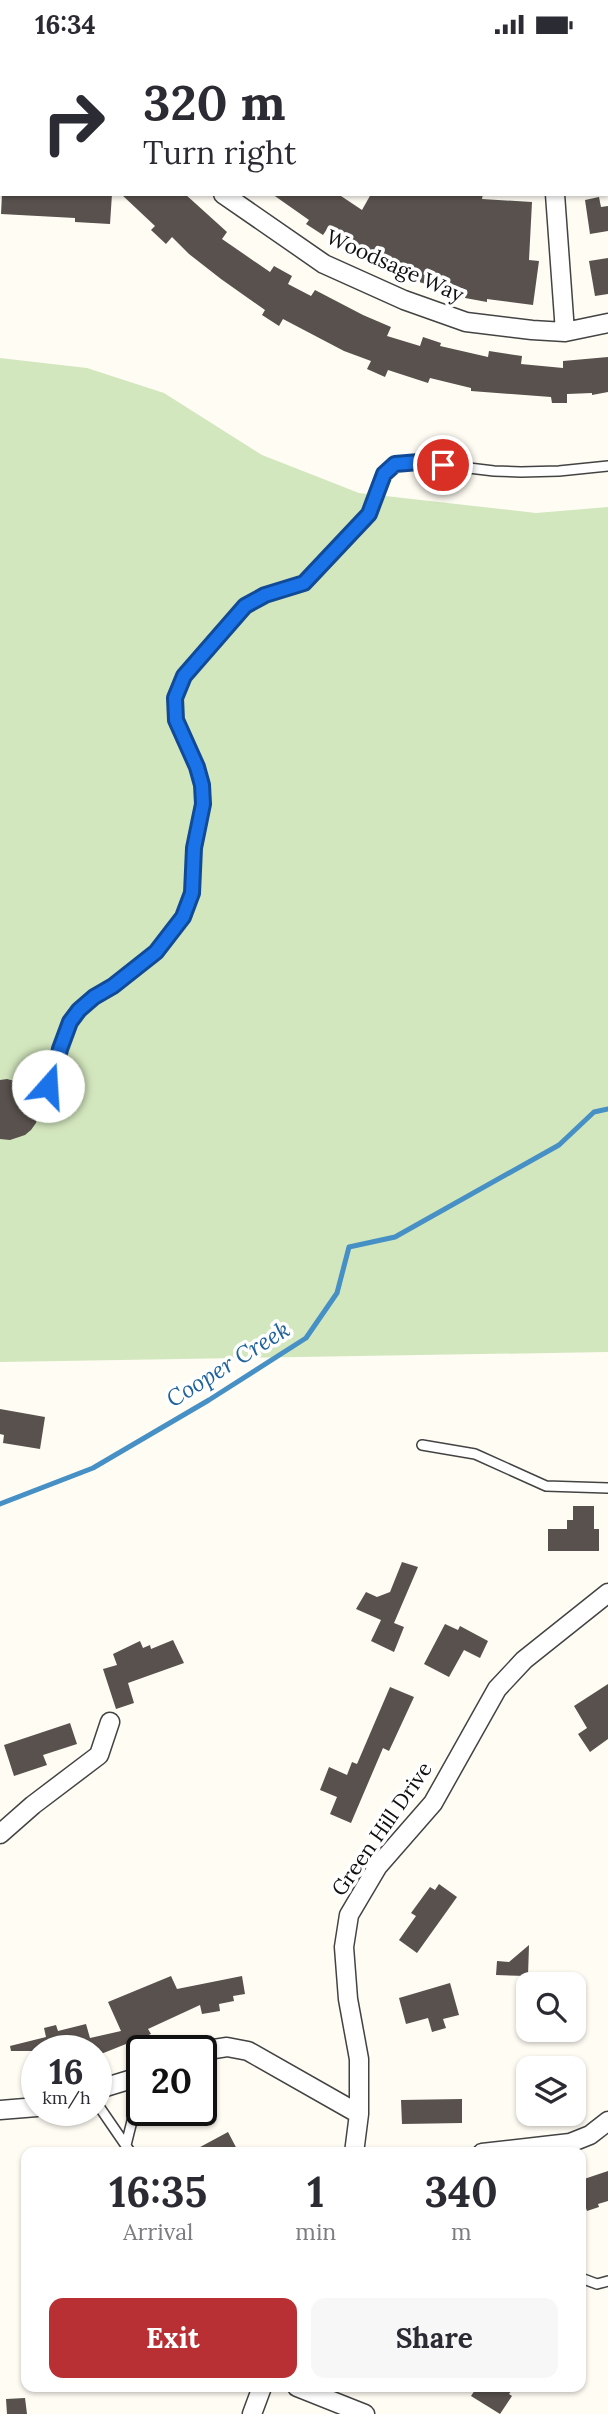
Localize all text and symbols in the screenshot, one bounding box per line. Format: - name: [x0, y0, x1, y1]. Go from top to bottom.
- text: 16:34: [35, 8, 96, 41]
- text: 320 m: [143, 71, 286, 133]
- icon: right: [28, 77, 119, 168]
- text: Turn right: [143, 132, 296, 173]
- street label: Woodsage Way: [322, 223, 468, 308]
- pin: [413, 435, 473, 495]
- icon: arrive: [424, 446, 462, 484]
- position arrow: [11.0, 1049, 85.0, 1123]
- water label: Cooper Creek: [161, 1314, 295, 1413]
- street label: Green Hill Drive: [325, 1756, 438, 1901]
- map controls: [516, 1972, 586, 2126]
- button: search: [516, 1972, 586, 2042]
- speed limit sign: 20: [126, 2035, 217, 2126]
- text: 16: [49, 2049, 84, 2094]
- button: layers: [516, 2056, 586, 2126]
- text: km/h: [42, 2086, 91, 2109]
- text: 16:35: [109, 2165, 207, 2219]
- text: 1: [307, 2165, 324, 2219]
- text: 340: [425, 2165, 498, 2219]
- text: Arrival: [123, 2217, 193, 2246]
- text: min: [295, 2217, 336, 2246]
- text: m: [451, 2217, 471, 2246]
- button: Exit: [49, 2298, 297, 2378]
- button: Share: [311, 2298, 558, 2378]

